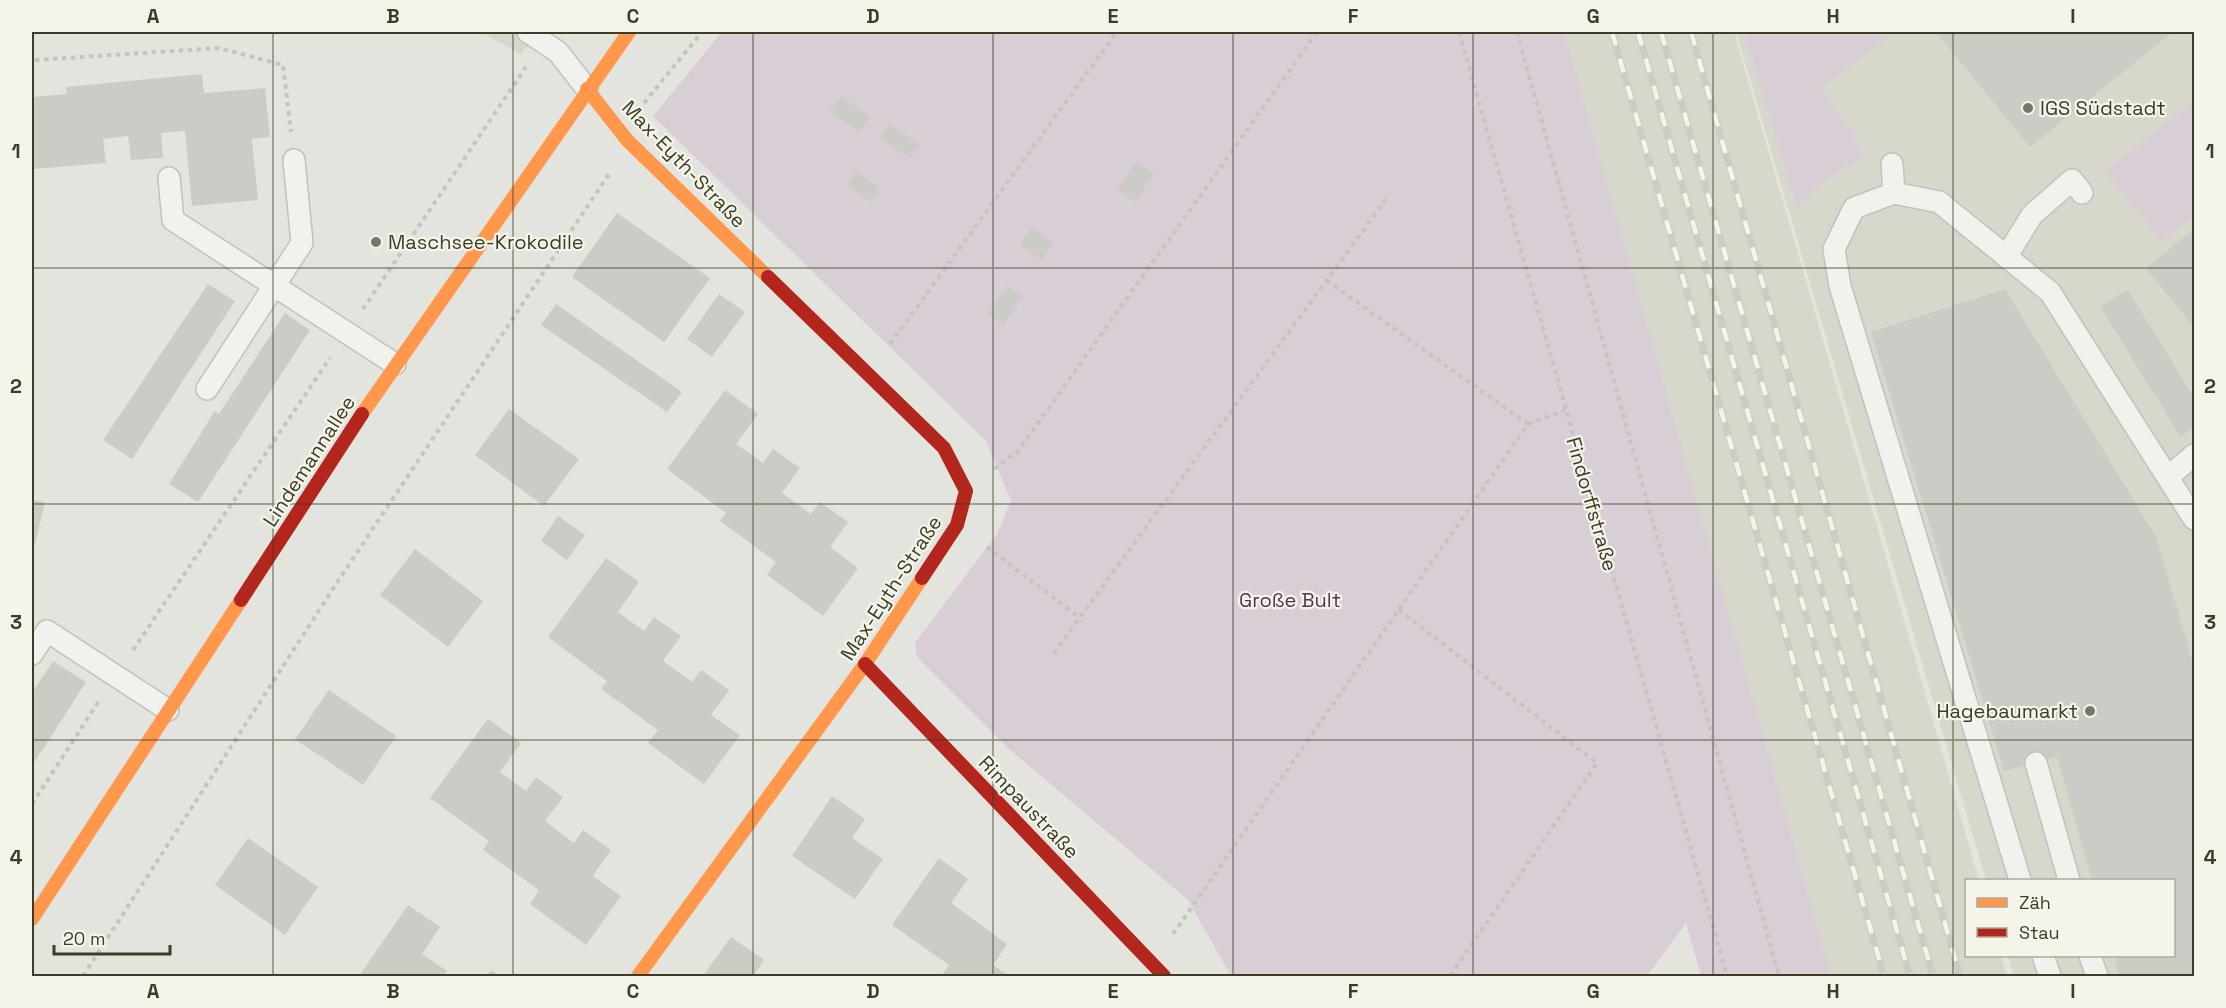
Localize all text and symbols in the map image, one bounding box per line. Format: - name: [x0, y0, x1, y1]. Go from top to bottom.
- text: A: [147, 3, 160, 29]
- text: B: [386, 3, 400, 29]
- text: C: [627, 3, 640, 29]
- text: D: [866, 3, 880, 29]
- text: E: [1107, 3, 1119, 29]
- text: F: [1348, 3, 1359, 29]
- text: G: [1586, 3, 1600, 29]
- text: H: [1826, 3, 1840, 29]
- text: I: [2070, 3, 2076, 29]
- street label: Max-Eyth-Straße: [616, 95, 752, 233]
- place label: IGS Südstadt: [2040, 95, 2166, 121]
- marker: IGS Südstadt: [2021, 101, 2035, 115]
- text: 1: [11, 138, 21, 164]
- text: 1: [2205, 138, 2215, 164]
- place label: Maschsee-Krokodile: [388, 229, 584, 255]
- marker: Maschsee-Krokodile: [369, 235, 383, 249]
- text: 2: [10, 373, 22, 399]
- text: 2: [2204, 373, 2216, 399]
- street label: Lindemannallee: [257, 391, 361, 531]
- street label: Findorffstraße: [1560, 434, 1624, 574]
- street label: Max-Eyth-Straße: [834, 511, 948, 665]
- park label: Große Bult: [1239, 587, 1341, 613]
- text: 3: [10, 609, 22, 635]
- text: 3: [2204, 609, 2216, 635]
- place label: Hagebaumarkt: [1936, 698, 2078, 724]
- marker: Hagebaumarkt: [2083, 704, 2097, 718]
- street label: Rimpaustraße: [973, 750, 1085, 864]
- text: 4: [10, 844, 23, 870]
- text: 4: [2204, 844, 2217, 870]
- legend: [1965, 879, 2175, 957]
- text: Zäh: [2019, 891, 2051, 914]
- scale bar: [54, 918, 170, 956]
- text: Stau: [2019, 921, 2059, 944]
- text: 20 m: [63, 927, 106, 950]
- text: A: [147, 978, 160, 1004]
- text: B: [386, 978, 400, 1004]
- text: C: [627, 978, 640, 1004]
- text: D: [866, 978, 880, 1004]
- text: E: [1107, 978, 1119, 1004]
- text: F: [1348, 978, 1359, 1004]
- text: G: [1586, 978, 1600, 1004]
- text: H: [1826, 978, 1840, 1004]
- text: I: [2070, 978, 2076, 1004]

